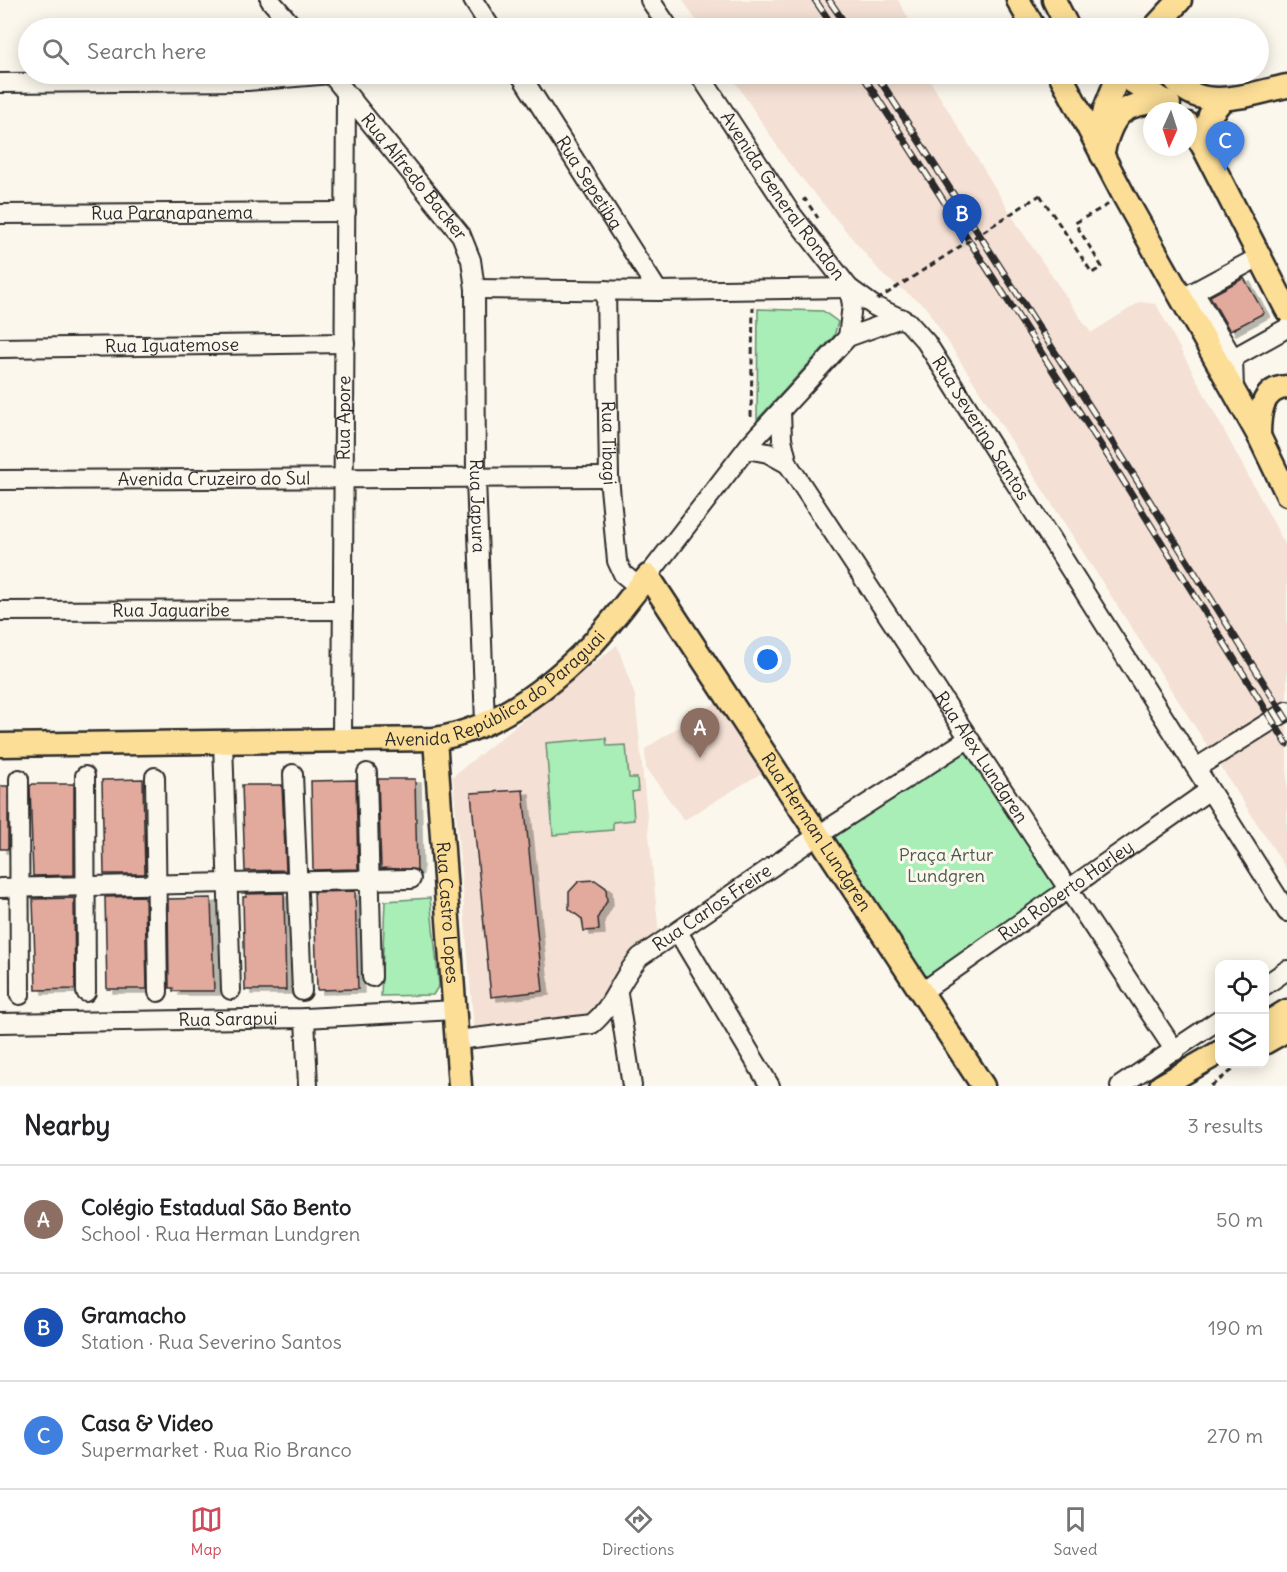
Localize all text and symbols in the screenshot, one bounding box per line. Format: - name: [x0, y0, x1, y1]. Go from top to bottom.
- search box: [18, 18, 1269, 84]
- icon: search: [39, 35, 72, 68]
- text: Search here: [87, 37, 206, 65]
- north arrow: [1143, 102, 1197, 156]
- street label: Avenida General Rondon: [716, 107, 851, 285]
- street label: Rua Alfredo Backer: [356, 108, 473, 245]
- pin: C: [1206, 122, 1244, 171]
- street label: Rua Sepetiba: [551, 132, 628, 234]
- pin: B: [942, 194, 982, 244]
- street label: Rua Paranapanema: [91, 201, 253, 224]
- street label: Rua Iguatemose: [105, 333, 239, 357]
- street label: Rua Severino Santos: [927, 352, 1035, 504]
- street label: Rua Apore: [332, 376, 355, 460]
- street label: Rua Tibagi: [597, 401, 622, 486]
- street label: Rua Japura: [465, 459, 491, 553]
- street label: Avenida Cruzeiro do Sul: [118, 466, 310, 490]
- street label: Rua Jaguaribe: [112, 598, 230, 622]
- street label: Avenida República do Paraguai: [384, 626, 610, 751]
- your location: [753, 645, 782, 674]
- street label: Rua Alex Lundgren: [930, 687, 1033, 827]
- pin: A: [680, 708, 720, 758]
- street label: Rua Herman Lundgren: [756, 748, 877, 916]
- street label: Rua Roberto Harley: [994, 835, 1138, 946]
- street label: Rua Castro Lopes: [431, 841, 465, 984]
- park label: Praça Artur Lundgren: [899, 843, 994, 887]
- street label: Rua Carlos Freire: [648, 859, 776, 956]
- map controls: [1215, 960, 1269, 1068]
- button: locate: [1215, 960, 1269, 1014]
- street label: Rua Sarapui: [178, 1006, 278, 1031]
- button: layers: [1215, 1014, 1269, 1068]
- text: Nearby: [24, 1109, 110, 1142]
- text: 3 results: [1187, 1113, 1263, 1138]
- text: Colégio Estadual São Bento: [81, 1193, 351, 1221]
- text: A: [37, 1207, 50, 1232]
- text: 50 m: [1216, 1207, 1263, 1232]
- text: School · Rua Herman Lundgren: [81, 1221, 360, 1246]
- text: Gramacho: [81, 1301, 186, 1329]
- text: B: [37, 1315, 50, 1340]
- text: 190 m: [1208, 1315, 1263, 1340]
- text: Station · Rua Severino Santos: [81, 1329, 342, 1354]
- text: Casa & Video: [81, 1409, 213, 1437]
- text: C: [37, 1423, 50, 1448]
- text: 270 m: [1207, 1423, 1263, 1448]
- text: Supermarket · Rua Rio Branco: [81, 1437, 352, 1462]
- tab: Map: [190, 1503, 223, 1559]
- tab: Directions: [602, 1503, 674, 1559]
- tab: Saved: [1054, 1503, 1097, 1559]

